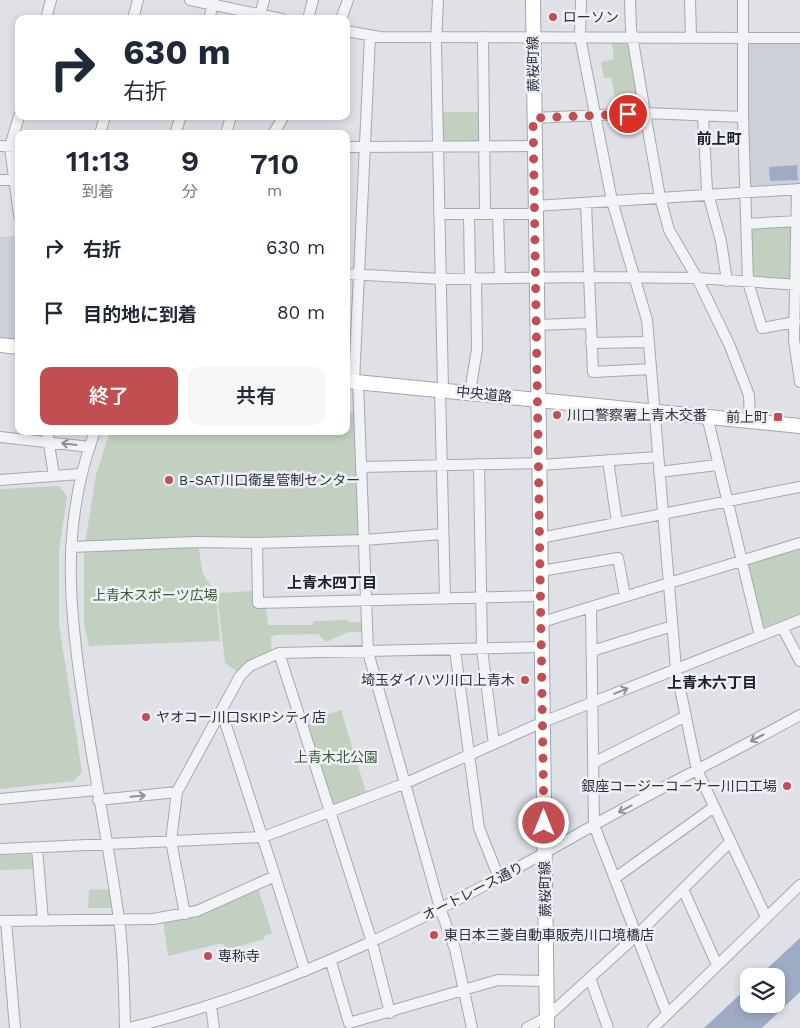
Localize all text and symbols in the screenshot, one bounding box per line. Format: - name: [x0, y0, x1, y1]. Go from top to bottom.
- place label: ローソン: [563, 9, 619, 25]
- marker: ローソン: [547, 11, 559, 23]
- text: 630 m: [123, 31, 231, 73]
- icon: right: [40, 35, 105, 100]
- street label: 蕨桜町線: [525, 36, 541, 92]
- text: 右折: [123, 79, 167, 104]
- pin: [607, 93, 649, 135]
- icon: arrive: [614, 100, 642, 128]
- district label: 前上町: [696, 130, 742, 148]
- text: 11:13: [66, 143, 130, 178]
- text: 9: [181, 143, 199, 178]
- text: 710: [250, 146, 299, 181]
- text: m: [267, 181, 282, 200]
- text: 到着: [82, 182, 114, 201]
- text: 分: [182, 182, 198, 201]
- icon: right: [40, 234, 68, 262]
- text: 630 m: [266, 236, 325, 259]
- text: 右折: [83, 238, 121, 261]
- icon: arrive: [40, 299, 68, 327]
- text: 80 m: [277, 301, 325, 324]
- text: 目的地に到着: [83, 303, 197, 326]
- button: 終了: [40, 367, 178, 425]
- button: 共有: [188, 367, 325, 425]
- street label: 中央道路: [455, 383, 513, 405]
- place label: 川口警察署上青木交番: [567, 407, 707, 423]
- marker: 川口警察署上青木交番: [551, 409, 563, 421]
- place label: 前上町: [726, 409, 768, 425]
- marker: 前上町: [772, 411, 784, 423]
- one-way arrow: [61, 439, 77, 449]
- place label: B-SAT川口衛星管制センター: [179, 472, 360, 488]
- marker: B-SAT川口衛星管制センター: [163, 474, 175, 486]
- district label: 上青木四丁目: [287, 574, 377, 592]
- park label: 上青木スポーツ広場: [92, 587, 218, 603]
- place label: 埼玉ダイハツ川口上青木: [361, 672, 515, 688]
- marker: 埼玉ダイハツ川口上青木: [519, 674, 531, 686]
- district label: 上青木六丁目: [667, 674, 757, 692]
- one-way arrow: [612, 686, 628, 695]
- place label: ヤオコー川口SKIPシティ店: [156, 709, 326, 725]
- marker: ヤオコー川口SKIPシティ店: [140, 711, 152, 723]
- one-way arrow: [750, 734, 765, 743]
- park label: 上青木北公園: [294, 749, 378, 765]
- place label: 銀座コージーコーナー川口工場: [581, 778, 777, 794]
- marker: 銀座コージーコーナー川口工場: [781, 780, 793, 792]
- one-way arrow: [129, 791, 145, 801]
- position arrow: [517, 796, 569, 848]
- one-way arrow: [617, 804, 632, 814]
- street label: オートレース通り: [420, 859, 526, 923]
- street label: 蕨桜町線: [537, 861, 553, 917]
- place label: 東日本三菱自動車販売川口境橋店: [444, 927, 654, 943]
- marker: 東日本三菱自動車販売川口境橋店: [428, 929, 440, 941]
- place label: 専称寺: [218, 948, 260, 964]
- marker: 専称寺: [202, 950, 214, 962]
- map controls: [740, 968, 785, 1013]
- button: layers: [740, 968, 785, 1013]

